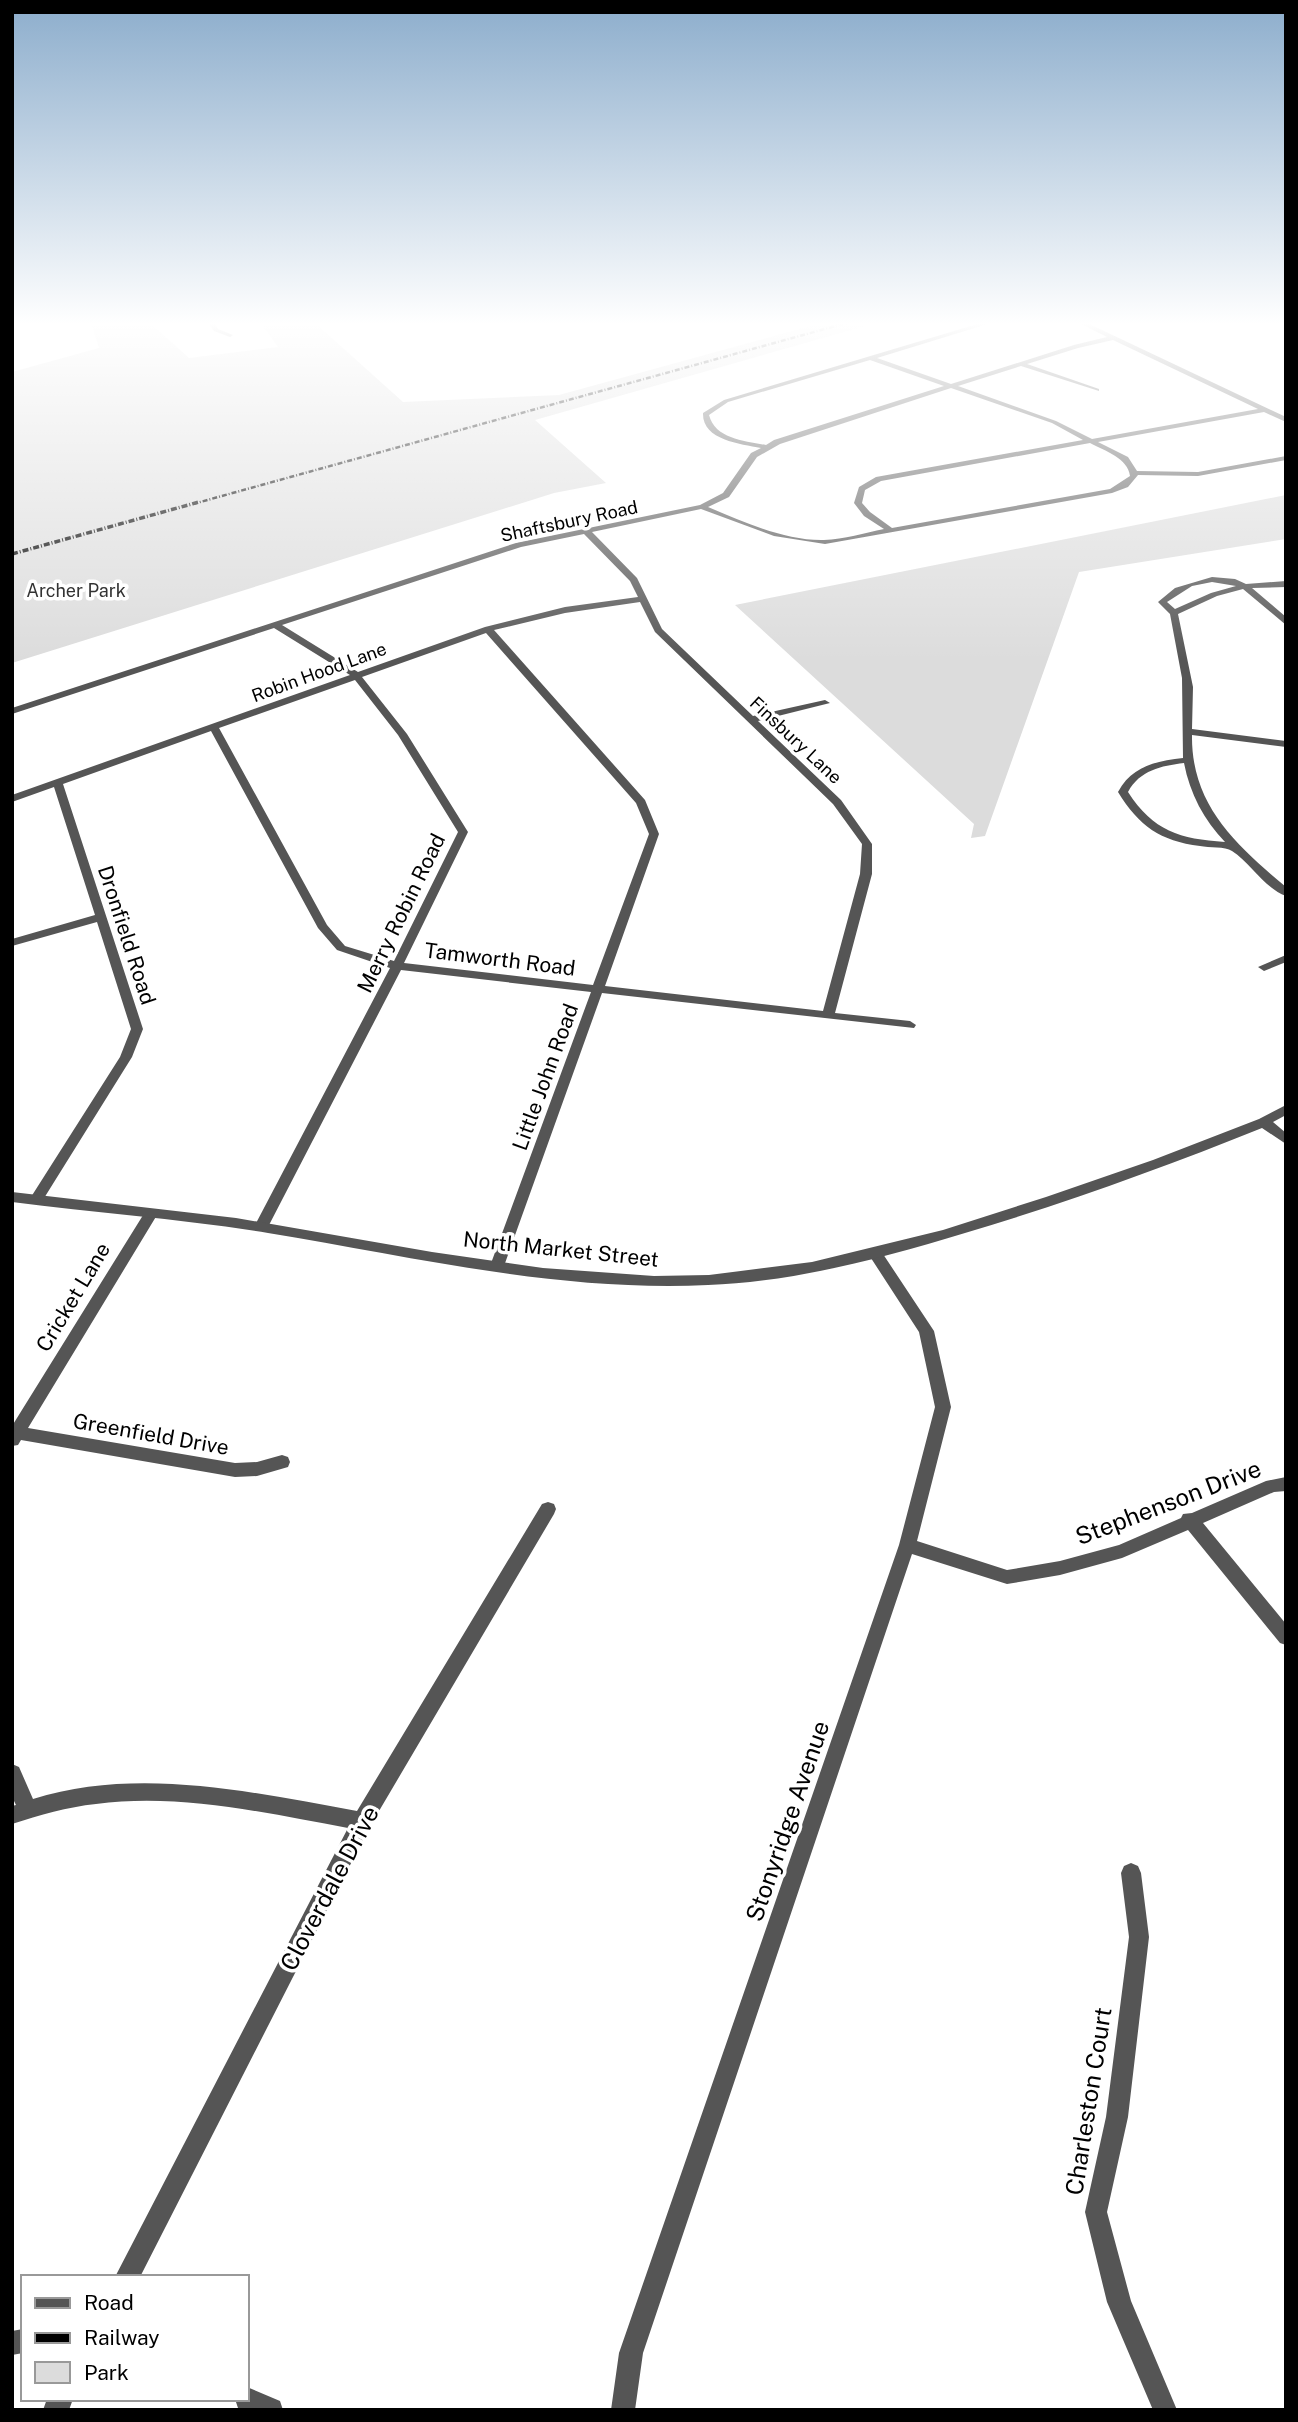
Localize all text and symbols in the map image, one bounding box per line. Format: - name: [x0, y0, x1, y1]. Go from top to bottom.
- street label: Shaftsbury Road: [498, 496, 640, 546]
- park label: Archer Park: [26, 580, 126, 601]
- street label: Robin Hood Lane: [249, 638, 389, 706]
- street label: Finsbury Lane: [746, 692, 846, 788]
- street label: Merry Robin Road: [352, 829, 450, 997]
- street label: Dronfield Road: [93, 862, 161, 1008]
- street label: Tamworth Road: [423, 937, 577, 981]
- street label: Little John Road: [507, 1000, 583, 1154]
- street label: North Market Street: [462, 1226, 660, 1272]
- street label: Cricket Lane: [31, 1238, 115, 1356]
- street label: Greenfield Drive: [71, 1408, 231, 1460]
- street label: Stephenson Drive: [1071, 1454, 1265, 1550]
- street label: Stonyridge Avenue: [740, 1717, 834, 1925]
- street label: Cloverdale Drive: [274, 1801, 384, 1975]
- street label: Charleston Court: [1059, 2005, 1117, 2197]
- legend: [21, 2275, 248, 2401]
- text: Road: [84, 2290, 134, 2315]
- text: Railway: [84, 2325, 160, 2350]
- text: Park: [84, 2360, 129, 2385]

